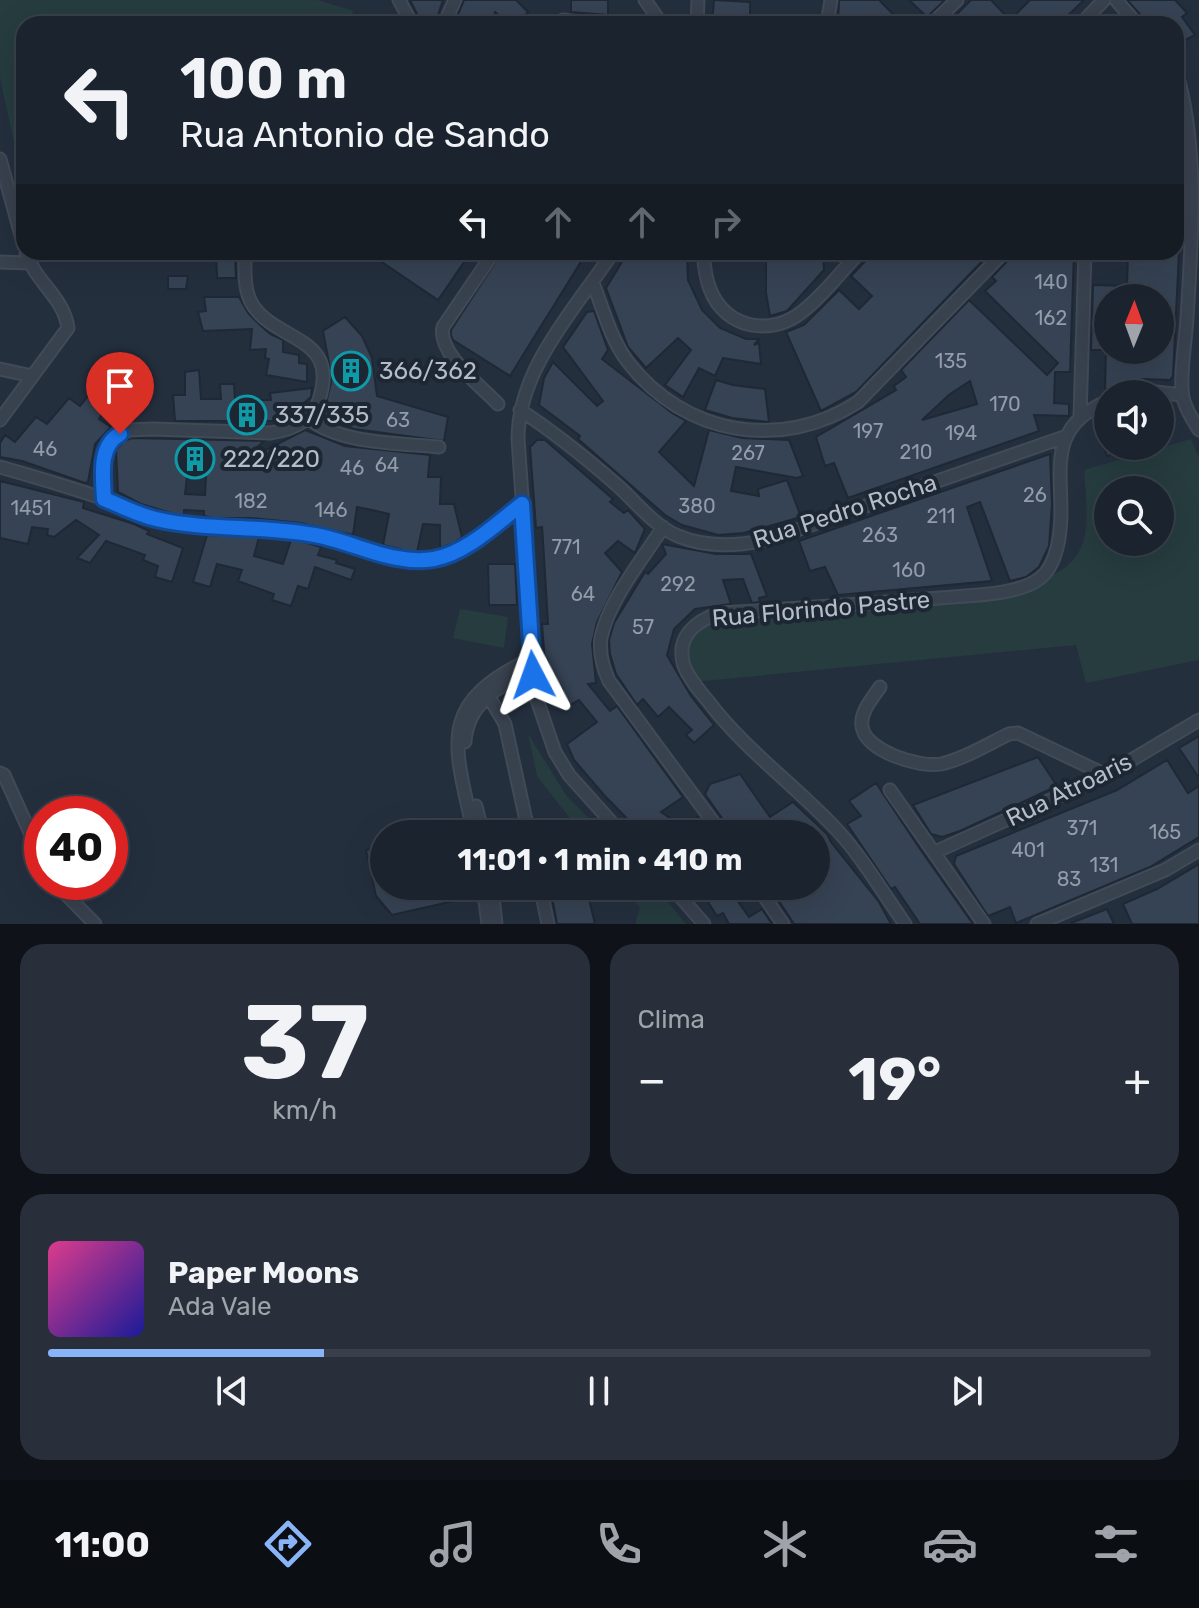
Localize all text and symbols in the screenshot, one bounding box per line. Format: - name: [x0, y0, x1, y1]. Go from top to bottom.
- text: 100 m: [180, 46, 347, 112]
- icon: left: [48, 48, 152, 152]
- text: Rua Antonio de Sando: [180, 113, 550, 156]
- icon: left: [452, 200, 496, 244]
- icon: ahead: [536, 200, 580, 244]
- icon: ahead: [620, 200, 664, 244]
- icon: right: [704, 200, 748, 244]
- house number: 140: [1034, 270, 1068, 294]
- north arrow: [1094, 284, 1174, 364]
- map controls: [1094, 284, 1174, 556]
- house number: 162: [1035, 306, 1067, 330]
- house number: 135: [935, 349, 967, 373]
- building icon: 366/362: [330, 350, 372, 392]
- pin: [86, 352, 154, 434]
- place label: 366/362: [379, 357, 477, 385]
- icon: arrive: [98, 364, 142, 408]
- button: sound: [1094, 380, 1174, 460]
- house number: 170: [989, 392, 1021, 416]
- building icon: 337/335: [226, 394, 268, 436]
- place label: 337/335: [275, 401, 369, 429]
- house number: 63: [386, 408, 410, 432]
- house number: 197: [853, 419, 883, 443]
- house number: 194: [945, 421, 977, 445]
- house number: 46: [33, 437, 57, 461]
- building icon: 222/220: [174, 438, 216, 480]
- house number: 210: [900, 440, 933, 464]
- house number: 267: [731, 441, 765, 465]
- place label: 222/220: [223, 445, 320, 473]
- house number: 64: [375, 453, 399, 477]
- house number: 46: [340, 456, 364, 480]
- street label: Rua Pedro Rocha: [750, 468, 940, 554]
- button: search: [1094, 476, 1174, 556]
- house number: 26: [1023, 483, 1047, 507]
- house number: 182: [234, 489, 268, 513]
- house number: 380: [678, 494, 716, 518]
- house number: 1451: [10, 496, 52, 520]
- house number: 146: [314, 498, 348, 522]
- house number: 211: [927, 504, 955, 528]
- house number: 263: [862, 523, 898, 547]
- house number: 771: [551, 535, 581, 559]
- house number: 160: [892, 558, 926, 582]
- house number: 292: [660, 572, 696, 596]
- house number: 64: [571, 582, 595, 606]
- street label: Rua Florindo Pastre: [711, 586, 931, 632]
- house number: 57: [632, 615, 654, 639]
- position arrow: [491, 633, 575, 717]
- street label: Rua Atroaris: [1001, 747, 1137, 833]
- speed limit sign: 40: [24, 796, 128, 900]
- house number: 371: [1067, 816, 1097, 840]
- house number: 165: [1149, 820, 1181, 844]
- house number: 401: [1011, 838, 1045, 862]
- text: 11:01 · 1 min · 410 m: [458, 842, 742, 878]
- house number: 131: [1090, 853, 1118, 877]
- house number: 83: [1057, 867, 1081, 891]
- text: 37: [241, 981, 369, 1104]
- text: Clima: [638, 1004, 705, 1035]
- text: 19°: [848, 1044, 941, 1115]
- text: −: [638, 1054, 666, 1106]
- text: +: [1124, 1054, 1151, 1106]
- text: km/h: [272, 1095, 337, 1126]
- text: Paper Moons: [168, 1255, 359, 1291]
- text: Ada Vale: [168, 1291, 272, 1322]
- icon: previous: [210, 1369, 254, 1413]
- icon: pause: [577, 1369, 621, 1413]
- icon: next: [945, 1369, 989, 1413]
- icon: directions: [260, 1516, 316, 1572]
- icon: music: [425, 1516, 481, 1572]
- icon: phone: [591, 1516, 647, 1572]
- icon: climate: [757, 1516, 813, 1572]
- icon: car: [922, 1516, 978, 1572]
- icon: filters: [1088, 1516, 1144, 1572]
- text: 11:00: [55, 1523, 150, 1566]

